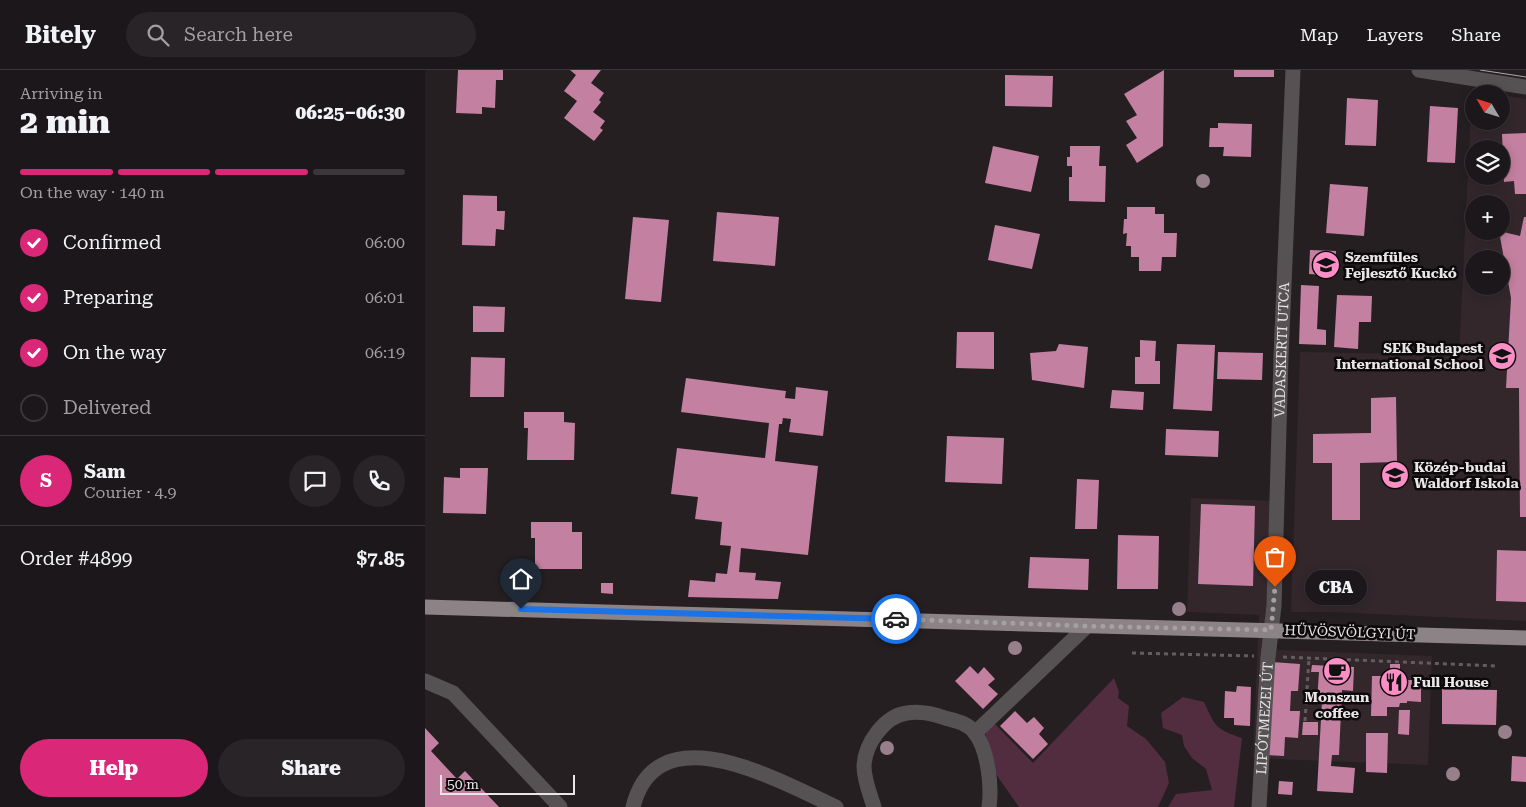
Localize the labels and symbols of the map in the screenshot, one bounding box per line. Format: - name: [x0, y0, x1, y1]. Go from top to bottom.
- north arrow: [1465, 85, 1510, 130]
- place label: Szemfüles Fejlesztő Kuckó: [1345, 249, 1457, 281]
- school or university icon: Szemfüles Fejlesztő Kuckó: [1311, 250, 1341, 280]
- street label: VADASKERTI UTCA: [1271, 282, 1292, 418]
- place label: SEK Budapest International School: [1336, 340, 1483, 372]
- school or university icon: SEK Budapest International School: [1487, 341, 1517, 371]
- place label: Közép-budai Waldorf Iskola: [1414, 459, 1519, 491]
- school or university icon: Közép-budai Waldorf Iskola: [1380, 460, 1410, 490]
- pin: [1254, 536, 1296, 587]
- pin: [500, 558, 542, 609]
- callout: CBA: [1305, 570, 1367, 604]
- courier: [871, 594, 921, 644]
- street label: HŰVÖSVÖLGYI ÚT: [1284, 622, 1416, 642]
- cafe icon: Monszun coffee: [1322, 656, 1352, 686]
- street label: LIPÓTMEZEI ÚT: [1253, 661, 1276, 775]
- restaurant icon: Full House: [1379, 667, 1409, 697]
- place label: Full House: [1413, 674, 1489, 690]
- place label: Monszun coffee: [1305, 689, 1370, 721]
- scale bar: [440, 772, 575, 795]

